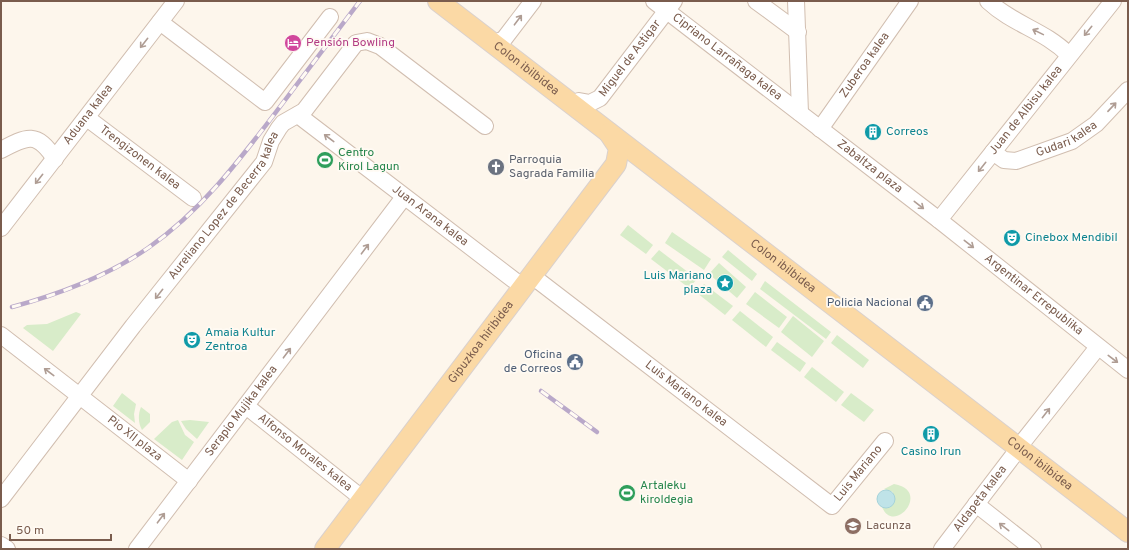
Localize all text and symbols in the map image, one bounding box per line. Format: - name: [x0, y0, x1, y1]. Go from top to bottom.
- street label: Cipriano Larrañaga kalea: [669, 10, 785, 104]
- one-way arrow: [514, 15, 522, 26]
- street label: Miguel de Astigar: [595, 16, 665, 100]
- one-way arrow: [1084, 26, 1093, 37]
- one-way arrow: [1033, 28, 1045, 35]
- street label: Zuberoa kalea: [836, 29, 893, 101]
- hotel icon: Pensión Bowling: [283, 33, 303, 53]
- place label: Pensión Bowling: [306, 35, 395, 51]
- one-way arrow: [140, 38, 149, 49]
- street label: Colon ibilbidea: [490, 38, 562, 99]
- street label: Juan de Albisu kalea: [986, 63, 1066, 158]
- street label: Aduana kalea: [60, 81, 117, 148]
- one-way arrow: [1107, 102, 1117, 112]
- street label: Gudari kalea: [1034, 117, 1101, 161]
- street label: Trengizonen kalea: [96, 122, 183, 194]
- building icon: Correos: [863, 122, 883, 142]
- place label: Correos: [886, 124, 928, 140]
- street label: Aureliano Lopez de Becerra kalea: [165, 129, 283, 283]
- one-way arrow: [323, 134, 334, 143]
- street label: Zabaltza plaza: [834, 136, 906, 197]
- place label: Centro Kirol Lagun: [338, 145, 400, 175]
- sports icon: Centro Kirol Lagun: [315, 150, 335, 170]
- place label: Parroquia Sagrada Familia: [509, 152, 594, 182]
- church icon: Parroquia Sagrada Familia: [486, 157, 506, 177]
- one-way arrow: [978, 161, 986, 172]
- one-way arrow: [35, 174, 43, 185]
- street label: Juan Arana kalea: [388, 181, 471, 250]
- one-way arrow: [914, 201, 925, 209]
- theatre icon: Cinebox Mendibil: [1002, 228, 1022, 248]
- place label: Cinebox Mendibil: [1025, 230, 1118, 246]
- street label: Colon ibilbidea: [746, 236, 819, 297]
- one-way arrow: [964, 240, 975, 249]
- one-way arrow: [360, 244, 369, 255]
- street label: Argentinar Errepublika: [981, 251, 1086, 339]
- place label: Luis Mariano plaza: [644, 268, 712, 298]
- place icon: Luis Mariano plaza: [715, 273, 735, 293]
- one-way arrow: [155, 288, 163, 299]
- public building icon: Policia Nacional: [915, 293, 935, 313]
- place label: Policia Nacional: [827, 295, 912, 311]
- street label: Gipuzkoa hiribidea: [445, 298, 518, 387]
- place label: Amaia Kultur Zentroa: [205, 325, 276, 355]
- theatre icon: Amaia Kultur Zentroa: [182, 330, 202, 350]
- one-way arrow: [282, 347, 291, 358]
- place label: Oficina de Correos: [504, 347, 562, 377]
- public building icon: Oficina de Correos: [565, 352, 585, 372]
- one-way arrow: [1107, 355, 1118, 363]
- street label: Luis Mariano kalea: [642, 357, 730, 431]
- street label: Serapio Mujika kalea: [202, 362, 281, 460]
- one-way arrow: [44, 367, 55, 376]
- one-way arrow: [1042, 407, 1051, 418]
- street label: Alfonso Morales kalea: [254, 410, 355, 495]
- street label: Pio XII plaza: [104, 412, 165, 465]
- building icon: Casino Irun: [921, 424, 941, 444]
- street label: Colon ibilbidea: [1003, 433, 1076, 494]
- street label: Luis Mariano: [831, 442, 887, 505]
- place label: Casino Irun: [901, 444, 961, 460]
- street label: Aldapeta kalea: [950, 462, 1011, 535]
- place label: Artaleku kiroldegia: [640, 478, 693, 508]
- sports icon: Artaleku kiroldegia: [617, 483, 637, 503]
- one-way arrow: [157, 513, 165, 524]
- scale bar: [10, 516, 111, 542]
- school or university icon: Lacunza: [843, 516, 863, 536]
- place label: Lacunza: [866, 518, 911, 534]
- one-way arrow: [999, 522, 1010, 531]
- text: 50 m: [16, 523, 44, 539]

